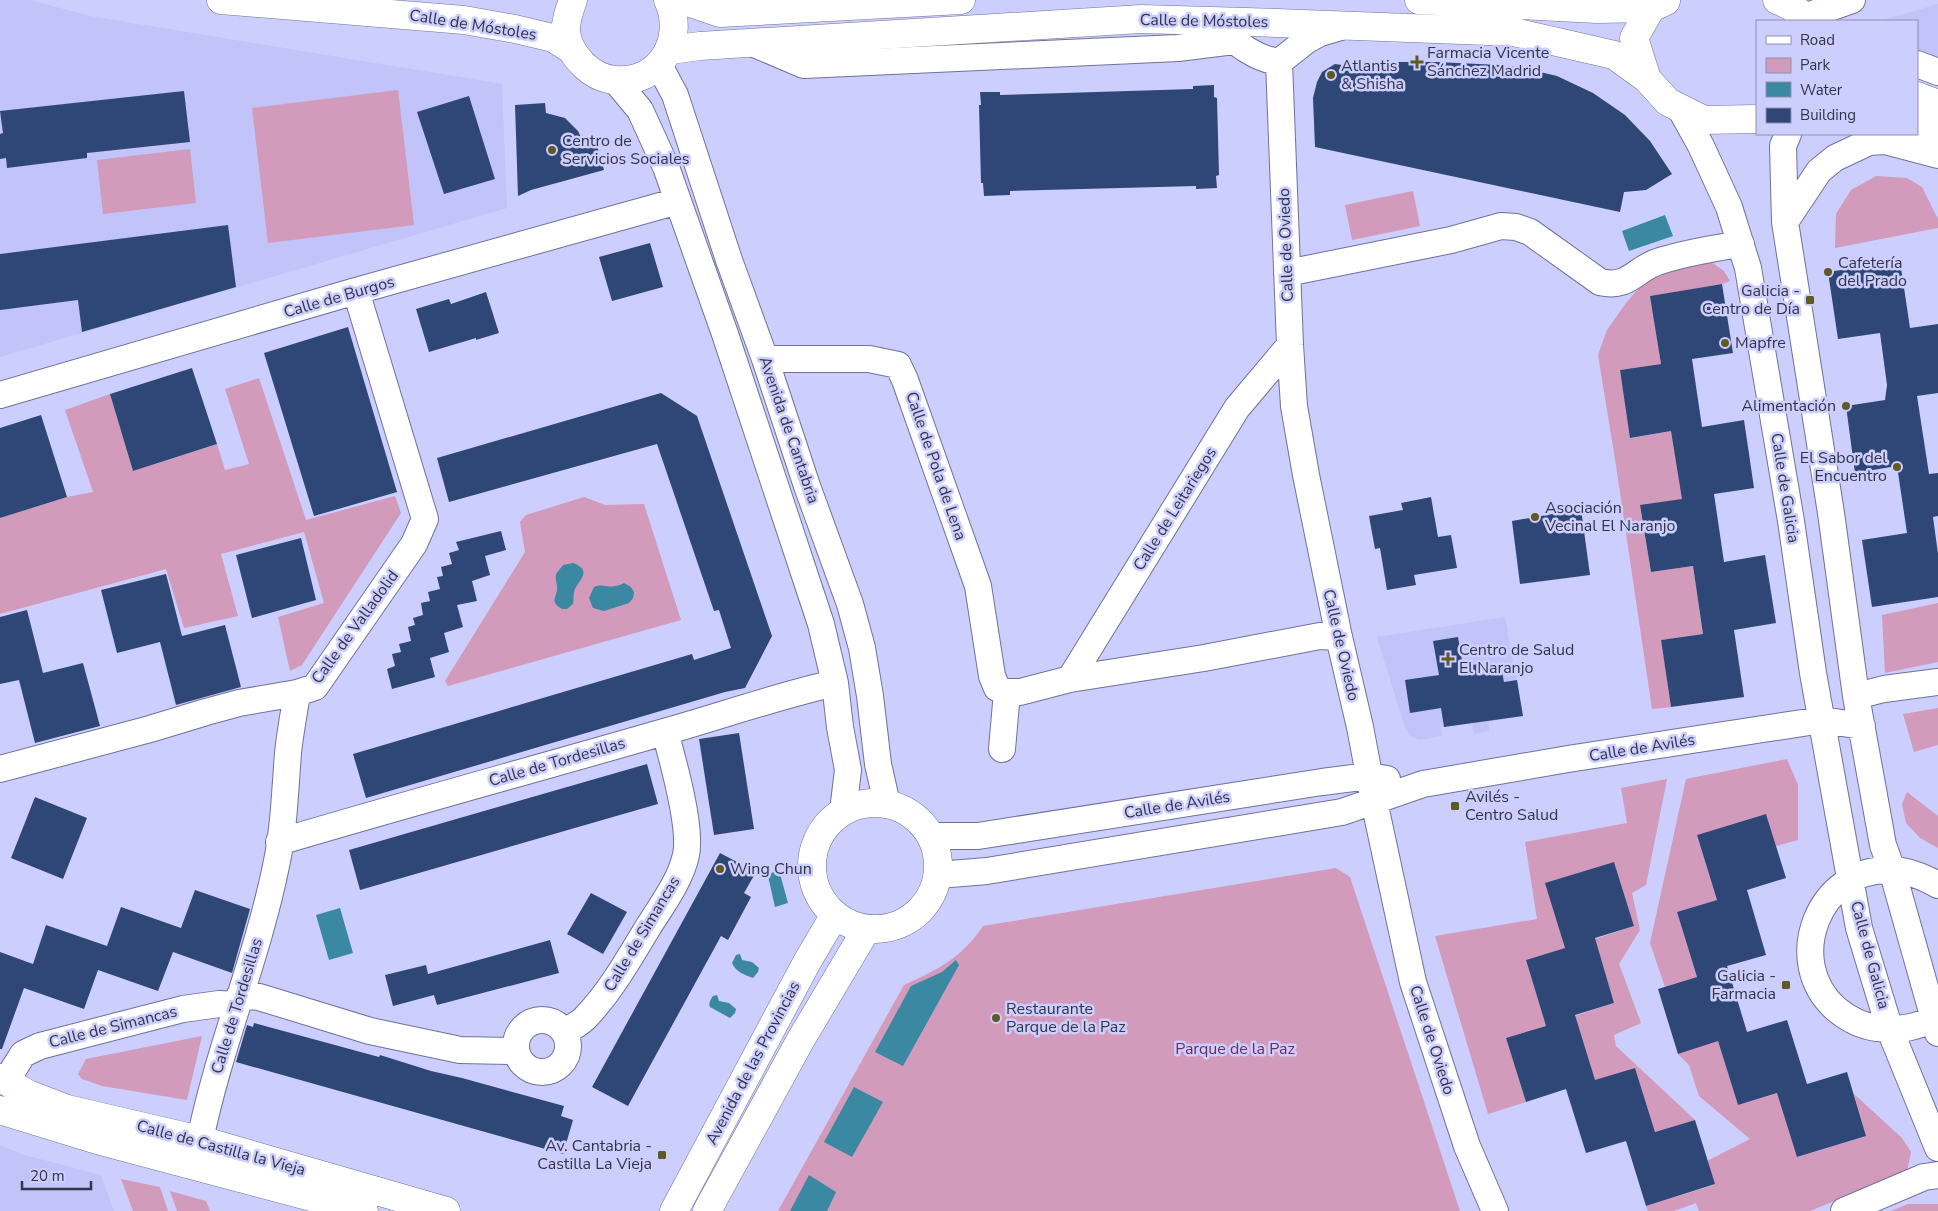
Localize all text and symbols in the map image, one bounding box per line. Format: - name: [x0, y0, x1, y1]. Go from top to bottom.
- street label: Calle de Móstoles: [408, 4, 538, 46]
- street label: Calle de Móstoles: [1140, 9, 1268, 33]
- legend: [1756, 20, 1918, 135]
- text: Road: [1800, 30, 1835, 50]
- place label: Farmacia Vicente Sánchez Madrid: [1427, 42, 1549, 82]
- place label: Atlantis & Shisha: [1341, 55, 1404, 95]
- text: Park: [1800, 55, 1830, 75]
- marker: Farmacia Vicente Sánchez Madrid: [1411, 56, 1423, 68]
- marker: Atlantis & Shisha: [1325, 69, 1337, 81]
- text: Water: [1800, 80, 1843, 100]
- text: Building: [1800, 105, 1856, 125]
- place label: Centro de Servicios Sociales: [562, 130, 690, 170]
- marker: Centro de Servicios Sociales: [546, 144, 558, 156]
- street label: Calle de Oviedo: [1273, 188, 1299, 302]
- place label: Cafetería del Prado: [1838, 252, 1907, 292]
- marker: Cafetería del Prado: [1822, 266, 1834, 278]
- street label: Calle de Burgos: [281, 271, 397, 323]
- place label: Galicia - Centro de Día: [1702, 280, 1800, 320]
- marker: Galicia - Centro de Día: [1804, 294, 1816, 306]
- place label: Mapfre: [1735, 332, 1786, 354]
- marker: Mapfre: [1719, 337, 1731, 349]
- street label: Avenida de Cantabria: [754, 354, 824, 506]
- street label: Calle de Pola de Lena: [900, 389, 972, 543]
- place label: Alimentación: [1741, 395, 1836, 417]
- marker: Alimentación: [1840, 400, 1852, 412]
- street label: Calle de Galicia: [1765, 431, 1805, 545]
- street label: Calle de Leitariegos: [1128, 443, 1222, 575]
- place label: El Sabor del Encuentro: [1800, 447, 1887, 487]
- marker: El Sabor del Encuentro: [1891, 461, 1903, 473]
- place label: Asociación Vecinal El Naranjo: [1544, 497, 1676, 537]
- marker: Asociación Vecinal El Naranjo: [1529, 511, 1541, 523]
- street label: Calle de Valladolid: [306, 566, 404, 688]
- street label: Calle de Oviedo: [1317, 587, 1365, 703]
- place label: Centro de Salud El Naranjo: [1459, 639, 1574, 679]
- marker: Centro de Salud El Naranjo: [1441, 652, 1455, 666]
- street label: Calle de Avilés: [1587, 729, 1697, 767]
- street label: Calle de Tordesillas: [486, 732, 628, 792]
- street label: Calle de Avilés: [1122, 786, 1232, 824]
- place label: Avilés - Centro Salud: [1465, 786, 1558, 826]
- marker: Avilés - Centro Salud: [1449, 800, 1461, 812]
- place label: Wing Chun: [730, 858, 812, 880]
- marker: Wing Chun: [714, 863, 726, 875]
- street label: Calle de Simancas: [599, 872, 685, 996]
- street label: Calle de Galicia: [1845, 898, 1895, 1012]
- street label: Calle de Tordesillas: [206, 935, 268, 1077]
- place label: Galicia - Farmacia: [1712, 965, 1776, 1005]
- street label: Avenida de las Provincias: [700, 977, 806, 1149]
- marker: Galicia - Farmacia: [1780, 979, 1792, 991]
- street label: Calle de Oviedo: [1404, 982, 1460, 1098]
- place label: Restaurante Parque de la Paz: [1006, 998, 1126, 1038]
- street label: Calle de Simancas: [47, 1000, 179, 1054]
- marker: Restaurante Parque de la Paz: [990, 1012, 1002, 1024]
- park label: Parque de la Paz: [1175, 1038, 1295, 1060]
- street label: Calle de Castilla la Vieja: [134, 1115, 308, 1181]
- place label: Av. Cantabria - Castilla La Vieja: [537, 1135, 652, 1175]
- marker: Av. Cantabria - Castilla La Vieja: [656, 1149, 668, 1161]
- scale bar: [22, 1158, 91, 1190]
- text: 20 m: [30, 1166, 65, 1186]

